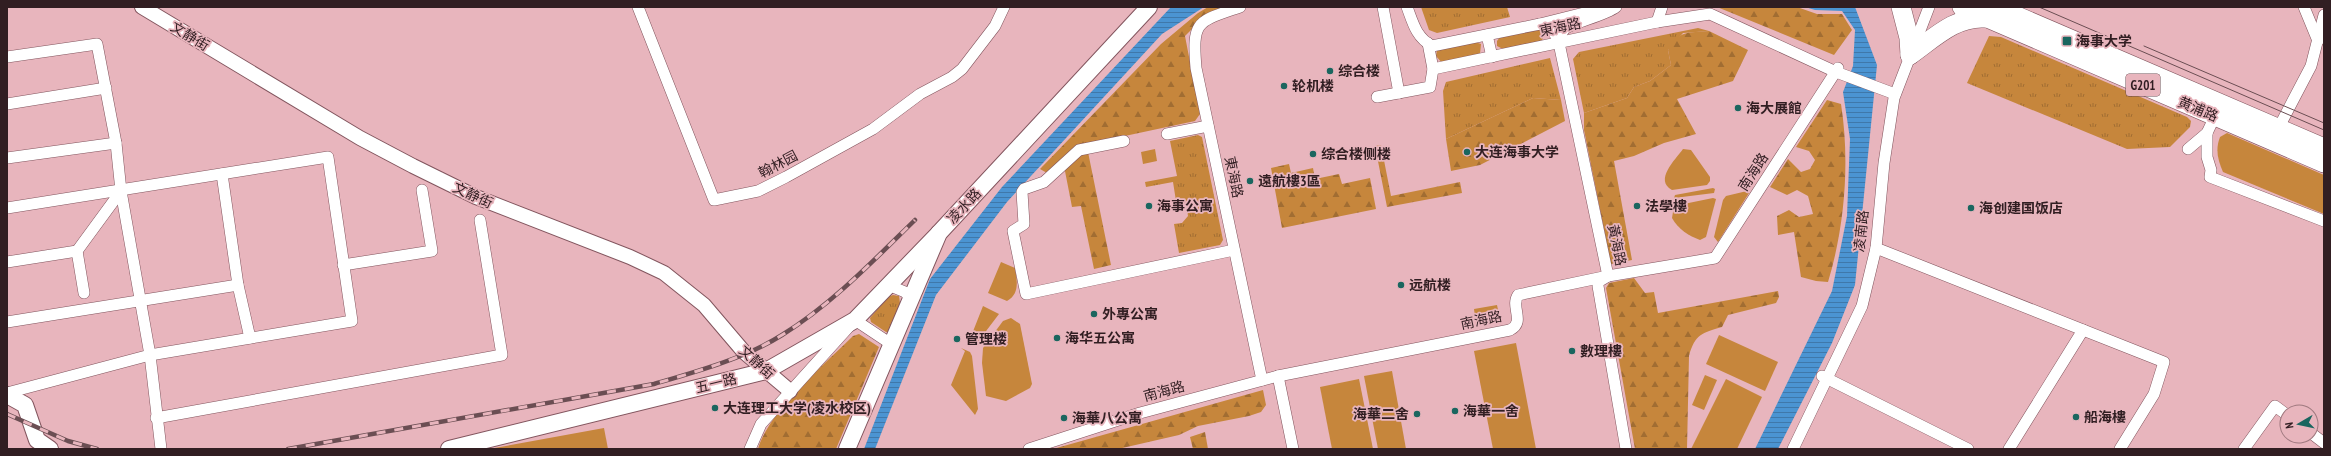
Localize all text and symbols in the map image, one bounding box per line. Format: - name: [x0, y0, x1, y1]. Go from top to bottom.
- street label: 東海路: [1538, 14, 1582, 40]
- street label: 文静街: [167, 17, 213, 55]
- place label: 海事大学: [2076, 32, 2132, 50]
- marker: 海事大学: [2061, 35, 2073, 47]
- place label: 综合楼: [1338, 62, 1380, 80]
- marker: 综合楼: [1325, 66, 1335, 76]
- road number: G201: [2126, 74, 2160, 96]
- place label: 轮机楼: [1292, 77, 1334, 95]
- marker: 轮机楼: [1279, 81, 1289, 91]
- street label: 黄浦路: [2175, 93, 2221, 125]
- place label: 海大展館: [1746, 99, 1802, 117]
- marker: 海大展館: [1733, 103, 1743, 113]
- place label: 大连海事大学: [1475, 143, 1559, 161]
- place label: 综合楼侧楼: [1321, 145, 1391, 163]
- street label: 翰林园: [755, 146, 801, 182]
- marker: 大连海事大学: [1462, 147, 1472, 157]
- marker: 综合楼侧楼: [1308, 149, 1318, 159]
- street label: 南海路: [1734, 149, 1772, 195]
- street label: 東海路: [1221, 155, 1247, 199]
- place label: 遠航樓3區: [1258, 172, 1321, 190]
- marker: 遠航樓3區: [1245, 176, 1255, 186]
- street label: 文静街: [450, 178, 496, 212]
- street label: 凌水路: [943, 185, 985, 227]
- place label: 海事公寓: [1157, 197, 1213, 215]
- place label: 法學樓: [1645, 197, 1687, 215]
- place label: 海创建国饭店: [1979, 199, 2063, 217]
- marker: 海事公寓: [1144, 201, 1154, 211]
- marker: 法學樓: [1632, 201, 1642, 211]
- marker: 海创建国饭店: [1966, 203, 1976, 213]
- street label: 凌南路: [1850, 209, 1872, 253]
- street label: 黃海路: [1604, 223, 1630, 267]
- place label: 远航楼: [1409, 276, 1451, 294]
- marker: 远航楼: [1396, 280, 1406, 290]
- place label: 外專公寓: [1102, 305, 1158, 323]
- street label: 南海路: [1459, 307, 1503, 333]
- marker: 外專公寓: [1089, 309, 1099, 319]
- place label: 海华五公寓: [1065, 329, 1135, 347]
- place label: 管理楼: [965, 330, 1007, 348]
- marker: 海华五公寓: [1052, 333, 1062, 343]
- marker: 管理楼: [952, 334, 962, 344]
- street label: 文静街: [735, 341, 779, 383]
- place label: 數理樓: [1580, 342, 1622, 360]
- marker: 數理樓: [1567, 346, 1577, 356]
- street label: 五一路: [693, 369, 739, 397]
- street label: 南海路: [1141, 377, 1187, 405]
- place label: 大连理工大学(凌水校区): [723, 399, 871, 417]
- place label: 海華一舍: [1463, 402, 1519, 420]
- marker: 大连理工大学(凌水校区): [710, 403, 720, 413]
- north arrow: [2279, 404, 2319, 444]
- place label: 海華二舍: [1353, 405, 1409, 423]
- marker: 海華一舍: [1450, 406, 1460, 416]
- place label: 船海樓: [2084, 408, 2126, 426]
- place label: 海華八公寓: [1072, 409, 1142, 427]
- marker: 海華二舍: [1412, 409, 1422, 419]
- marker: 船海樓: [2071, 412, 2081, 422]
- marker: 海華八公寓: [1059, 413, 1069, 423]
- text: N: [2282, 421, 2297, 430]

